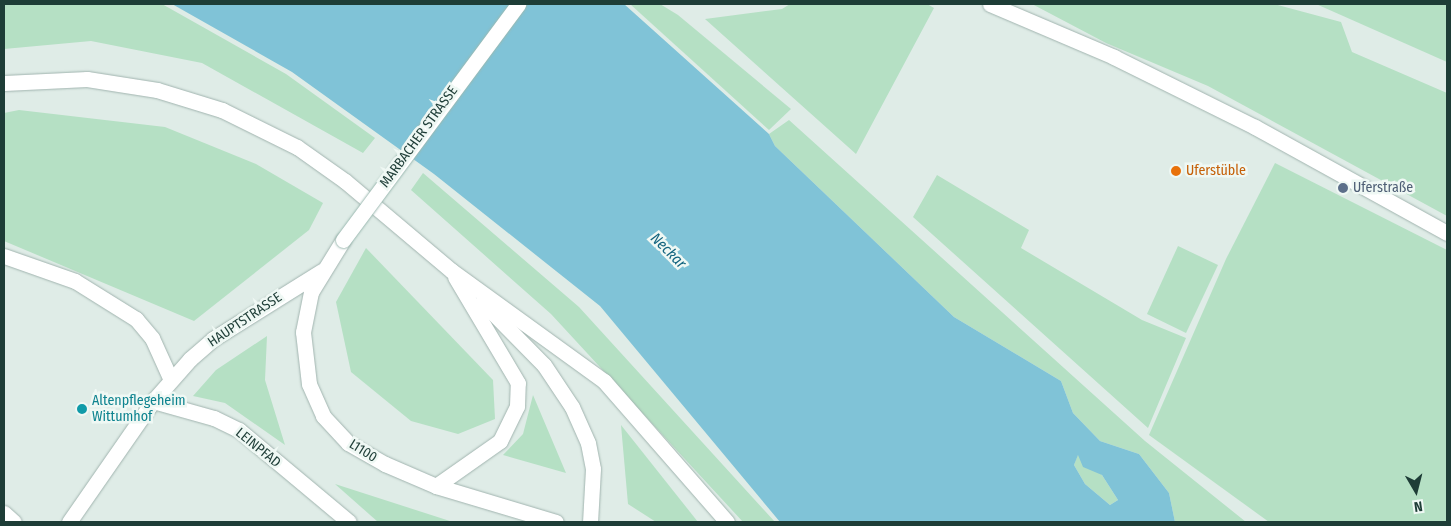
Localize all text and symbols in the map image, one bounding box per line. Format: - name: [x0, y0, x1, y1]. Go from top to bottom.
- street label: MARBACHER STRASSE: [377, 83, 461, 191]
- place label: Uferstüble: [1186, 163, 1246, 179]
- marker: Uferstüble: [1170, 165, 1182, 177]
- place label: Uferstraße: [1353, 180, 1413, 196]
- marker: Uferstraße: [1337, 182, 1349, 194]
- water label: Neckar: [646, 229, 690, 273]
- street label: HAUPTSTRASSE: [205, 289, 285, 351]
- place label: Altenpflegeheim Wittumhof: [92, 393, 186, 426]
- marker: Altenpflegeheim Wittumhof: [76, 403, 88, 415]
- street label: LEINPFAD: [232, 425, 284, 471]
- street label: L1100: [346, 436, 380, 466]
- north arrow: [1391, 466, 1441, 516]
- text: N: [1413, 497, 1424, 515]

